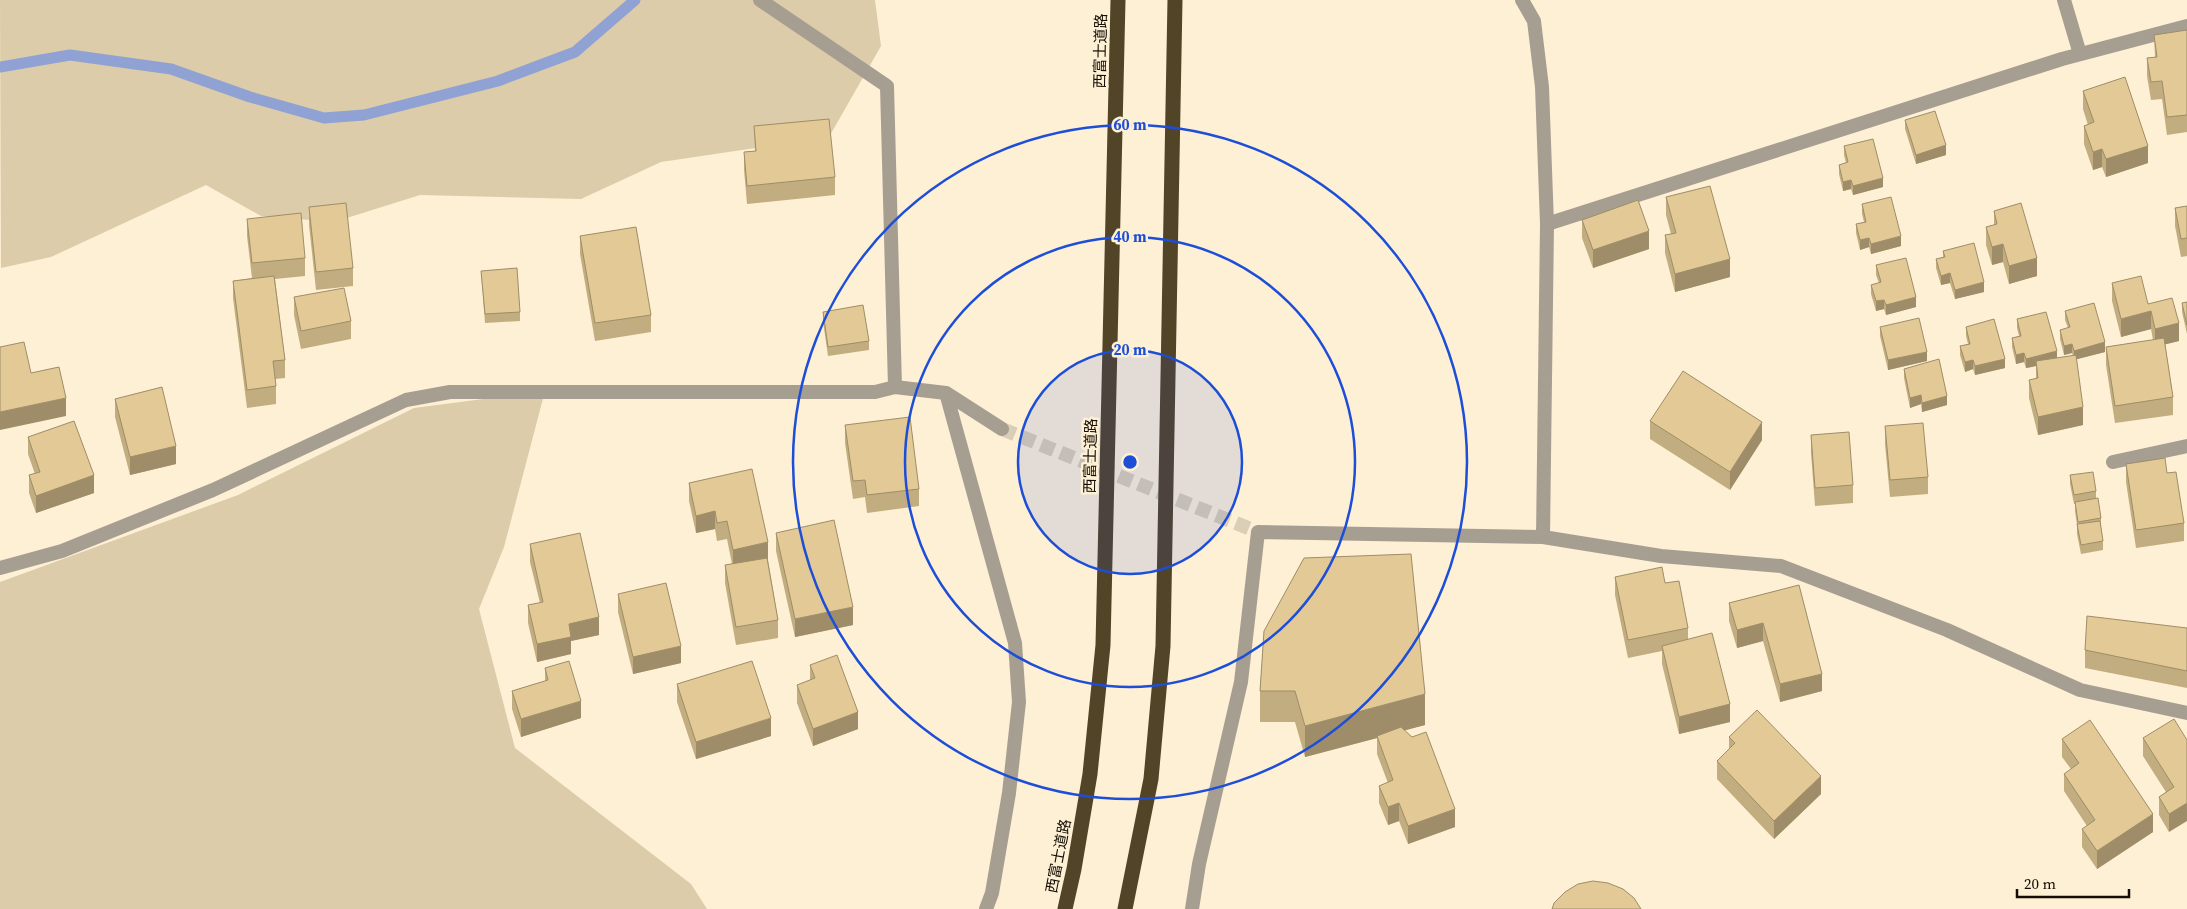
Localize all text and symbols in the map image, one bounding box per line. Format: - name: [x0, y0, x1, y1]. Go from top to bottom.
- street label: 西富士道路: [1089, 13, 1111, 89]
- text: 60 m: [1113, 114, 1147, 135]
- text: 40 m: [1113, 226, 1147, 247]
- text: 20 m: [1113, 339, 1147, 360]
- street label: 西富士道路: [1079, 418, 1101, 494]
- centre of rings: [1121, 453, 1139, 471]
- street label: 西富士道路: [1041, 817, 1075, 895]
- scale bar: [2017, 866, 2130, 898]
- text: 20 m: [2024, 873, 2056, 894]

